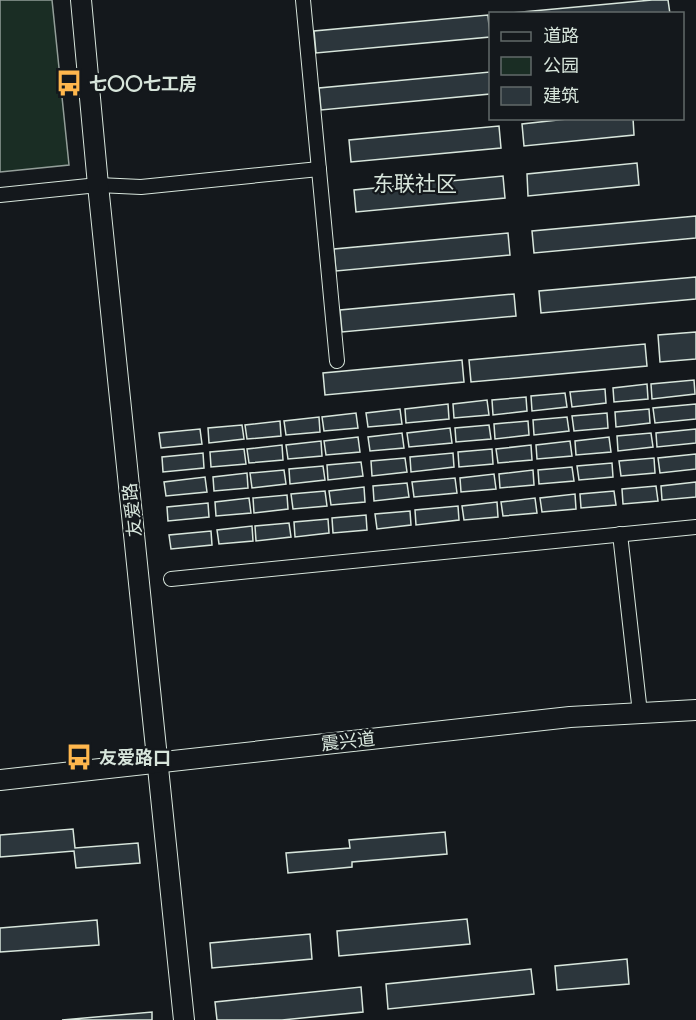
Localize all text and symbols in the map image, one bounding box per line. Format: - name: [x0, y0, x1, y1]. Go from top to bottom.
- legend: [489, 12, 684, 120]
- text: 道路: [543, 24, 579, 47]
- text: 公园: [543, 54, 579, 77]
- bus stop icon: 七〇〇七工房: [54, 68, 84, 98]
- place label: 七〇〇七工房: [89, 72, 197, 95]
- text: 建筑: [543, 84, 579, 107]
- district label: 东联社区: [373, 170, 457, 196]
- street label: 友爱路: [118, 482, 146, 538]
- street label: 震兴道: [320, 727, 376, 755]
- bus stop icon: 友爱路口: [64, 742, 94, 772]
- place label: 友爱路口: [99, 746, 171, 769]

